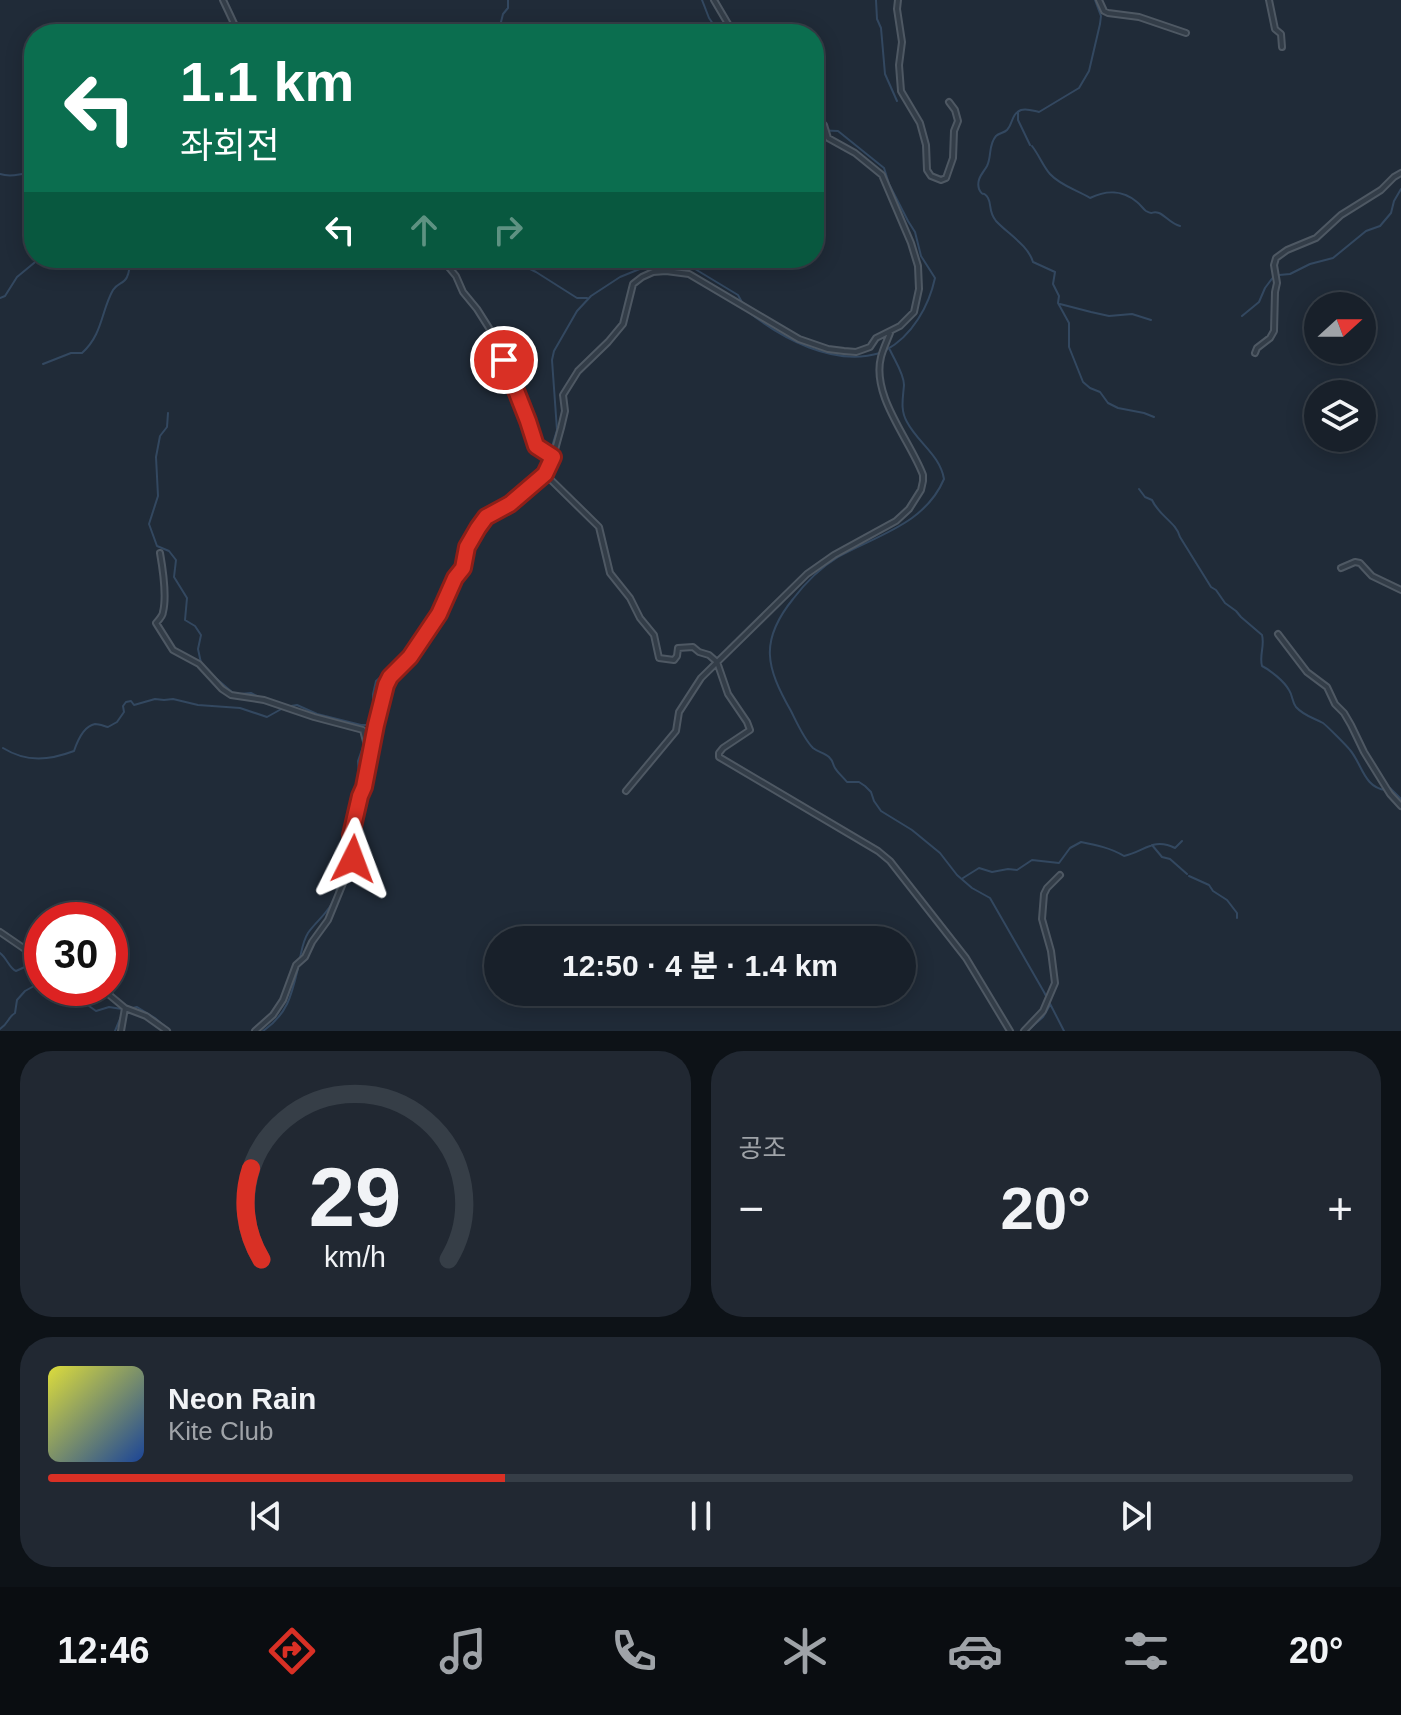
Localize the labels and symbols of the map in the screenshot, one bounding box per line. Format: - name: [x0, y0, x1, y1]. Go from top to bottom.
- north arrow: [1304, 292, 1376, 364]
- pin: [470, 326, 538, 394]
- position arrow: [311, 817, 395, 901]
- speed limit sign: 30: [24, 902, 128, 1006]

